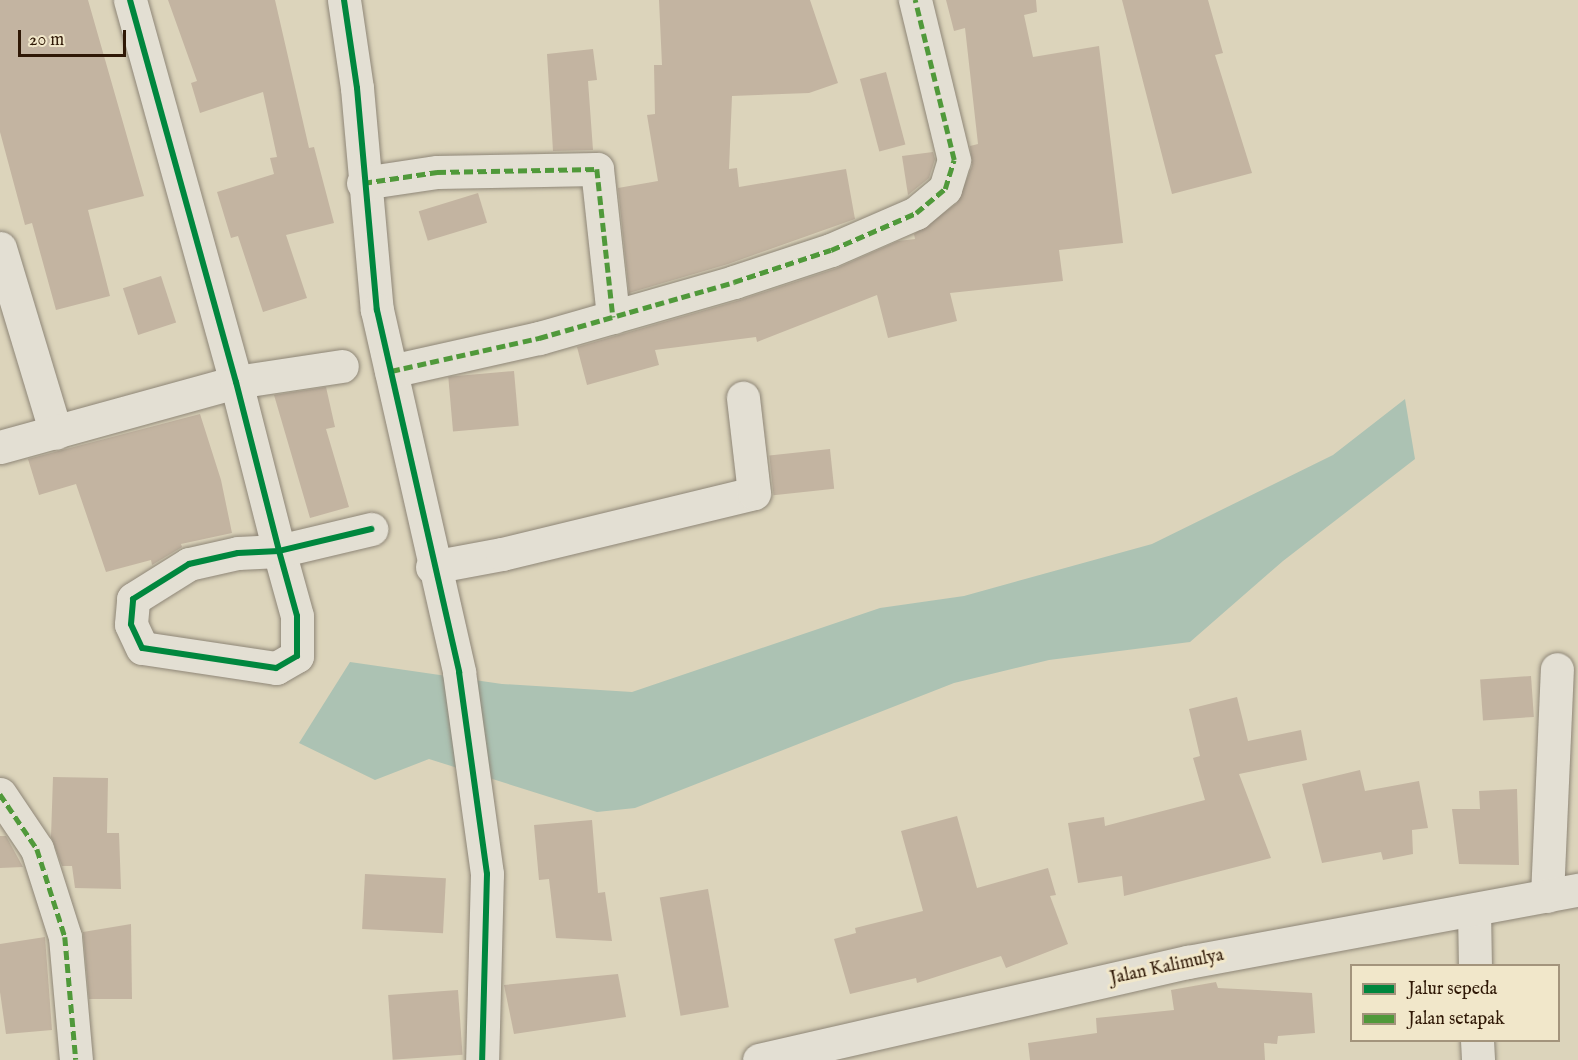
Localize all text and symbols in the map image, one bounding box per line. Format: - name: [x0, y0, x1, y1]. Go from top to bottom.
- scale bar: [21, 18, 129, 56]
- text: 20 m: [29, 29, 64, 52]
- street label: Jalan Kalimulya: [1108, 945, 1226, 991]
- legend: [1350, 964, 1560, 1042]
- text: Jalur sepeda: [1408, 978, 1497, 1001]
- text: Jalan setapak: [1408, 1008, 1505, 1031]

